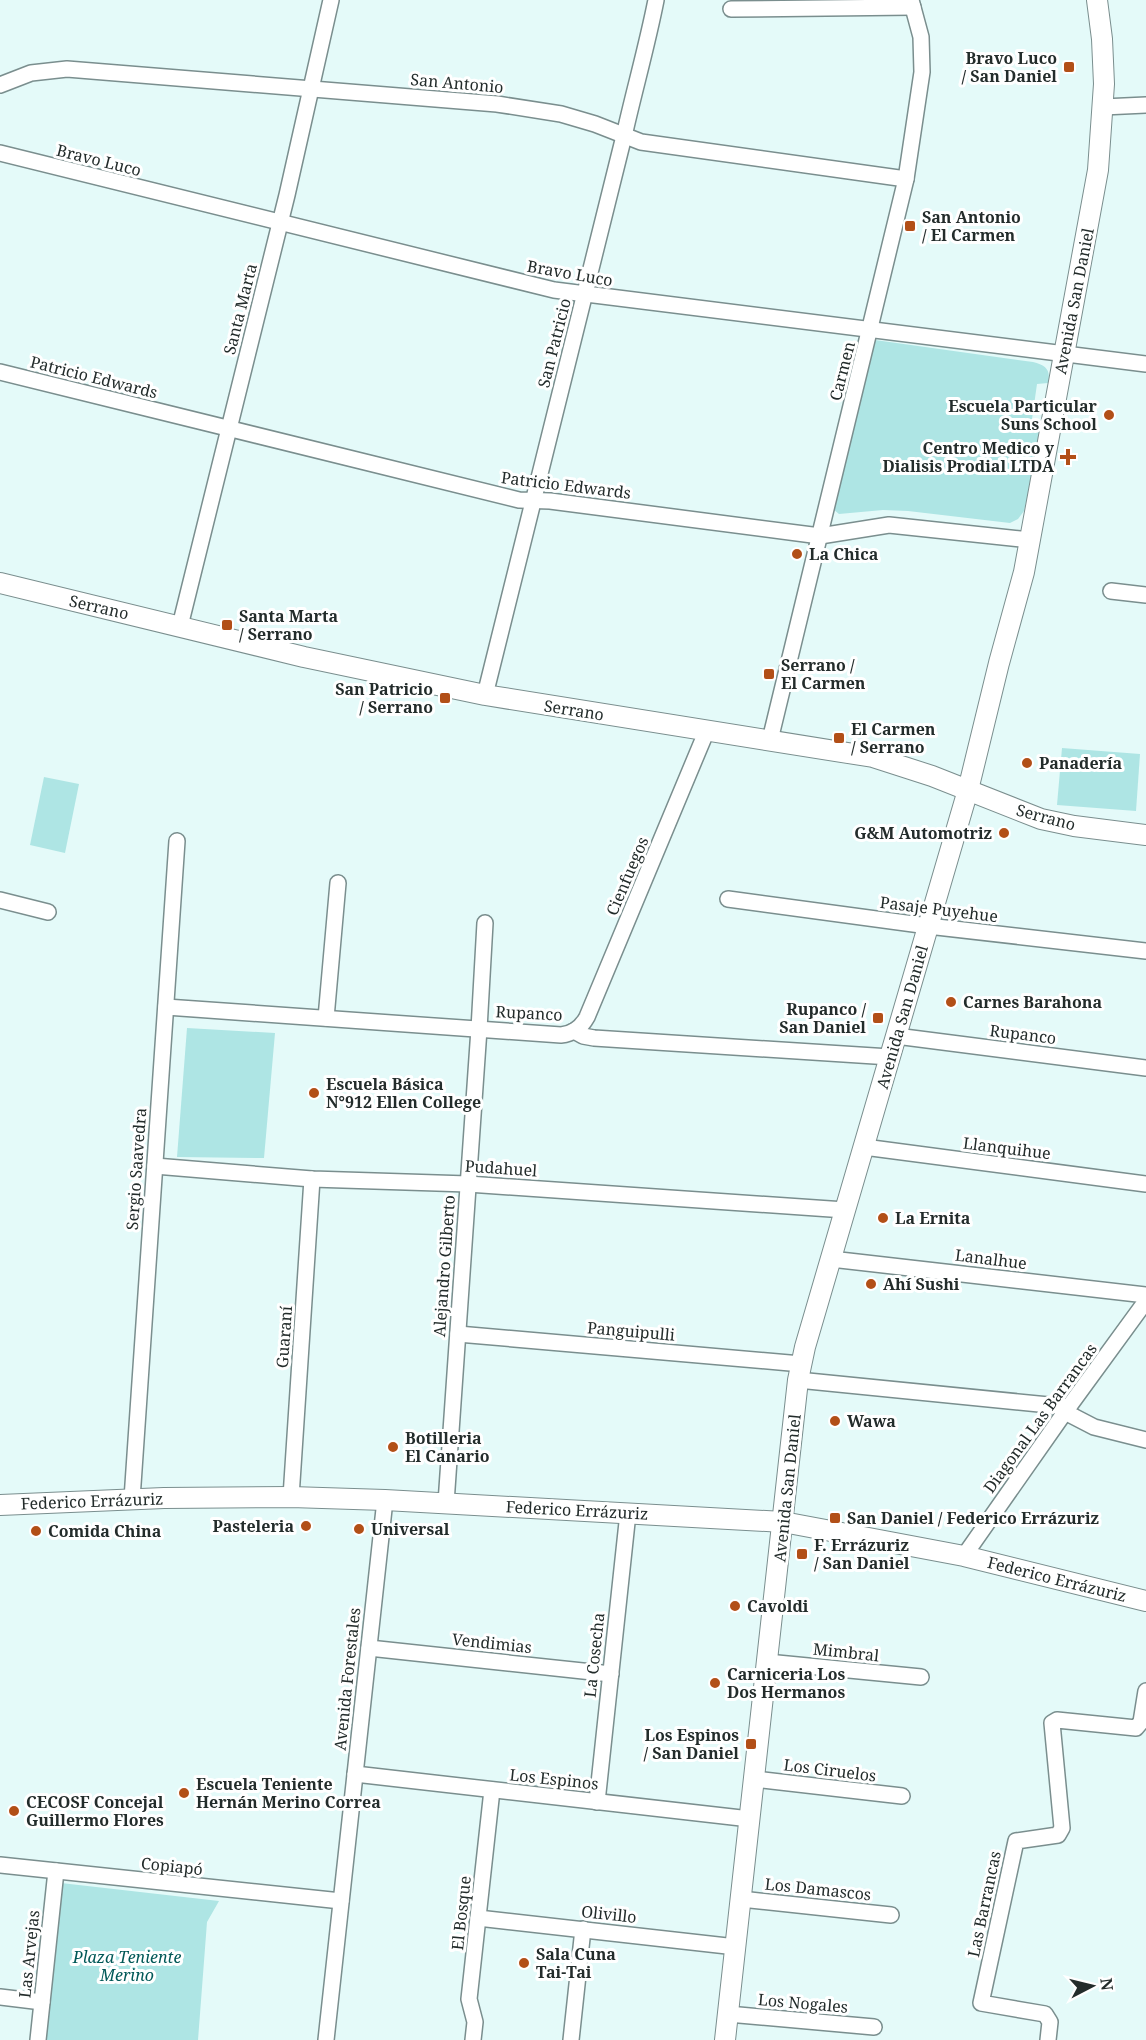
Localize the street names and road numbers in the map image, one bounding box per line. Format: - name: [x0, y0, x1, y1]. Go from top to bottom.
- street label: San Antonio: [410, 68, 504, 98]
- street label: Bravo Luco: [54, 139, 144, 181]
- street label: Avenida San Daniel: [1049, 226, 1099, 376]
- street label: Bravo Luco: [525, 255, 615, 291]
- street label: Santa Marta: [218, 261, 262, 357]
- street label: San Patricio: [532, 296, 576, 390]
- street label: Carmen: [824, 339, 860, 403]
- street label: Patricio Edwards: [28, 351, 160, 403]
- street label: Patricio Edwards: [500, 466, 632, 504]
- street label: Serrano: [67, 589, 131, 625]
- street label: Serrano: [542, 694, 606, 726]
- street label: Serrano: [1014, 799, 1078, 835]
- street label: Cienfuegos: [601, 833, 653, 919]
- street label: Pasaje Puyehue: [879, 891, 999, 927]
- street label: Avenida San Daniel: [871, 943, 933, 1091]
- street label: Rupanco: [495, 1000, 563, 1026]
- street label: Rupanco: [988, 1019, 1058, 1049]
- street label: Sergio Saavedra: [121, 1107, 151, 1231]
- street label: Llanquihue: [962, 1132, 1052, 1164]
- street label: Pudahuel: [464, 1154, 538, 1182]
- street label: Alejandro Gilberto: [428, 1194, 460, 1338]
- street label: Lanalhue: [954, 1244, 1028, 1274]
- street label: Guaraní: [271, 1305, 297, 1369]
- street label: Panguipulli: [586, 1316, 676, 1346]
- street label: Diagonal Las Barrancas: [978, 1339, 1102, 1497]
- street label: Avenida San Daniel: [768, 1413, 806, 1563]
- street label: Federico Errázuriz: [20, 1488, 164, 1514]
- street label: Federico Errázuriz: [505, 1495, 649, 1525]
- street label: Federico Errázuriz: [985, 1551, 1129, 1607]
- street label: Avenida Forestales: [329, 1607, 365, 1751]
- street label: La Cosecha: [579, 1612, 609, 1698]
- street label: Vendimias: [451, 1628, 533, 1658]
- street label: Mimbral: [812, 1638, 880, 1666]
- street label: Los Ciruelos: [782, 1753, 878, 1787]
- street label: Los Espinos: [508, 1763, 600, 1795]
- street label: Las Barrancas: [962, 1849, 1006, 1959]
- street label: Copiapó: [140, 1852, 204, 1880]
- street label: Los Damascos: [764, 1872, 872, 1906]
- street label: El Bosque: [446, 1875, 476, 1951]
- street label: Olivillo: [580, 1900, 638, 1928]
- street label: Las Arvejas: [13, 1909, 45, 1999]
- street label: Los Nogales: [757, 1988, 849, 2018]

